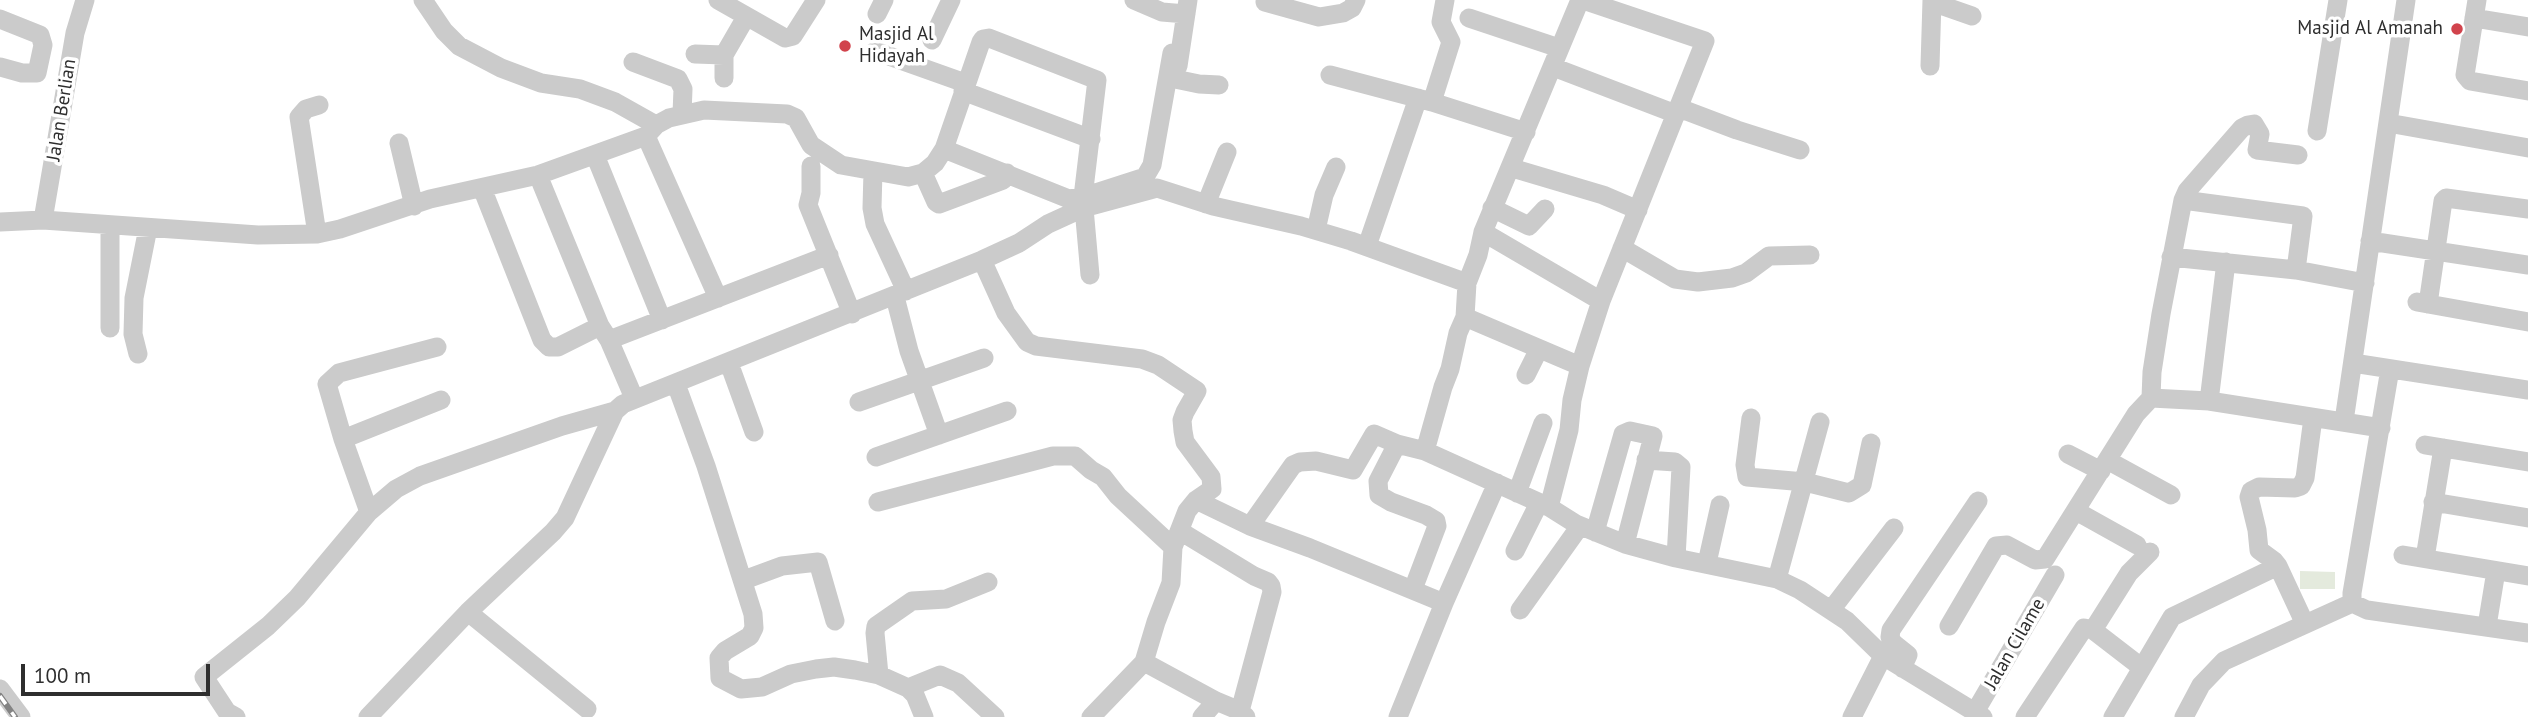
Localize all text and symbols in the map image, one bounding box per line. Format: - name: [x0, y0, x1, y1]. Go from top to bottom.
- place label: Masjid Al Amanah: [2297, 18, 2443, 40]
- marker: Masjid Al Amanah: [2449, 21, 2465, 37]
- place label: Masjid Al Hidayah: [859, 24, 934, 68]
- marker: Masjid Al Hidayah: [837, 38, 853, 54]
- street label: Jalan Berlian: [43, 57, 81, 163]
- street label: Jalan Cilame: [1980, 594, 2050, 694]
- scale bar: [24, 650, 214, 694]
- text: 100 m: [34, 662, 91, 689]

